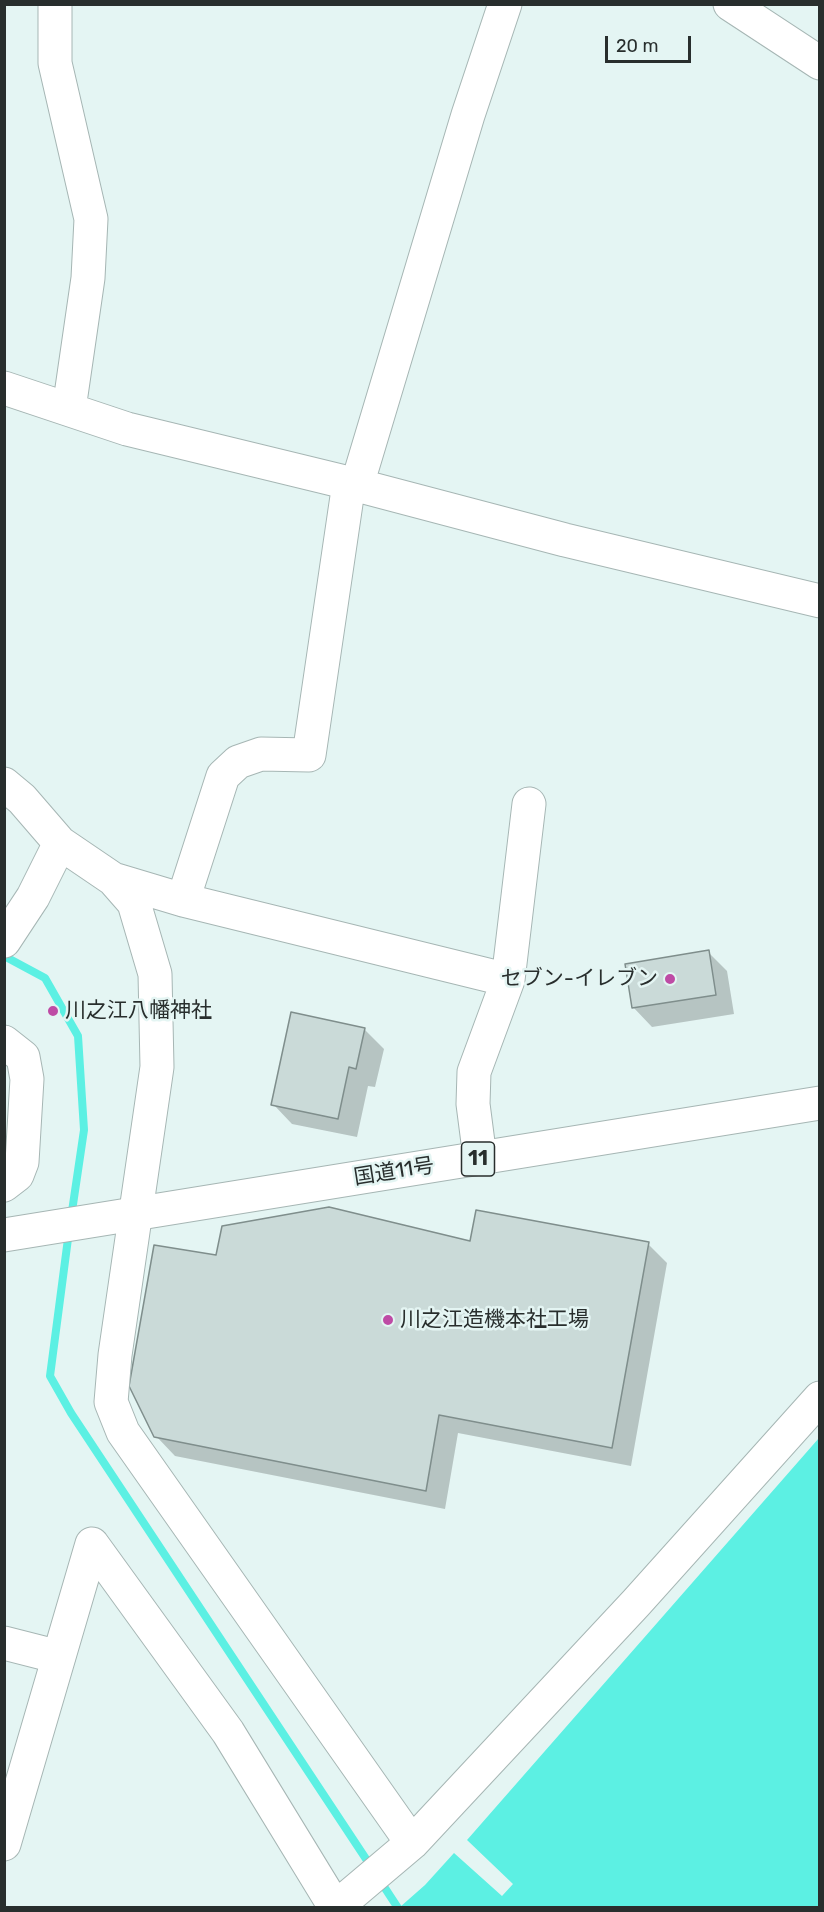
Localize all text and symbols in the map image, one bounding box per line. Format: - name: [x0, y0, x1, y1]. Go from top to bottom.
- scale bar: [608, 24, 694, 62]
- text: 20 m: [616, 35, 658, 57]
- place label: セブン-イレブン: [501, 966, 658, 992]
- marker: セブン-イレブン: [663, 972, 677, 986]
- place label: 川之江八幡神社: [65, 998, 212, 1024]
- marker: 川之江八幡神社: [46, 1004, 60, 1018]
- road number: 11: [462, 1142, 494, 1176]
- street label: 国道11号: [352, 1153, 436, 1191]
- place label: 川之江造機本社工場: [400, 1307, 589, 1333]
- marker: 川之江造機本社工場: [381, 1313, 395, 1327]

